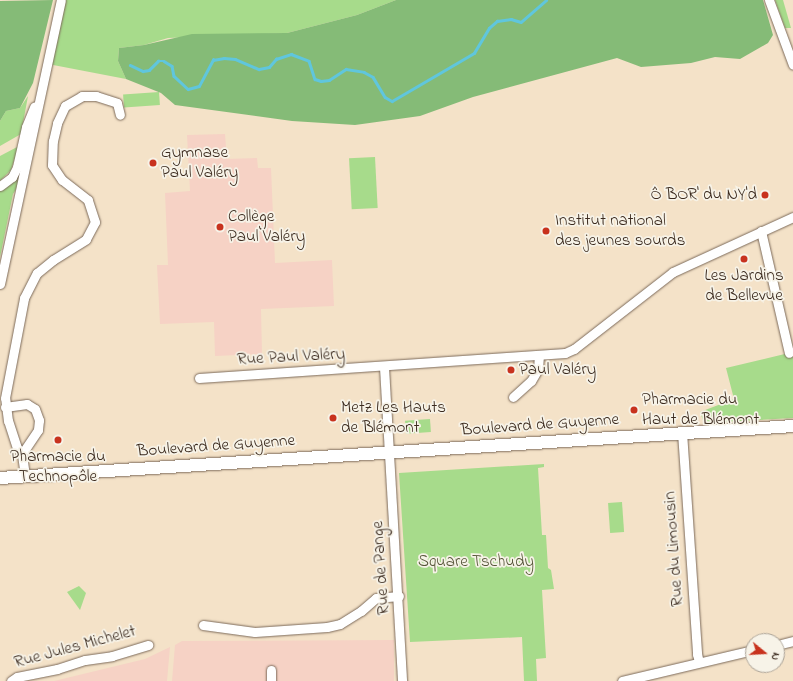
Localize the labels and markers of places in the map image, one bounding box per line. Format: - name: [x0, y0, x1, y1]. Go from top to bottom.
- place label: Gymnase Paul Valéry: [161, 143, 238, 183]
- marker: Gymnase Paul Valéry: [148, 158, 158, 168]
- place label: Ô BOR' du NY'd: [650, 185, 757, 205]
- marker: Ô BOR' du NY'd: [760, 190, 770, 200]
- place label: Collège Paul Valéry: [228, 207, 305, 247]
- place label: Institut national des jeunes sourds: [555, 211, 685, 251]
- marker: Collège Paul Valéry: [215, 222, 225, 232]
- marker: Institut national des jeunes sourds: [540, 225, 552, 237]
- marker: Les Jardins de Bellevue: [739, 254, 749, 264]
- place label: Les Jardins de Bellevue: [704, 266, 784, 306]
- place label: Paul Valéry: [519, 360, 596, 380]
- marker: Paul Valéry: [506, 365, 516, 375]
- place label: Pharmacie du Haut de Blémont: [642, 390, 759, 430]
- place label: Metz Les Hauts de Blémont: [341, 398, 446, 438]
- marker: Pharmacie du Haut de Blémont: [629, 405, 639, 415]
- marker: Metz Les Hauts de Blémont: [328, 413, 338, 423]
- marker: Pharmacie du Technopôle: [53, 435, 63, 445]
- place label: Pharmacie du Technopôle: [10, 447, 106, 487]

